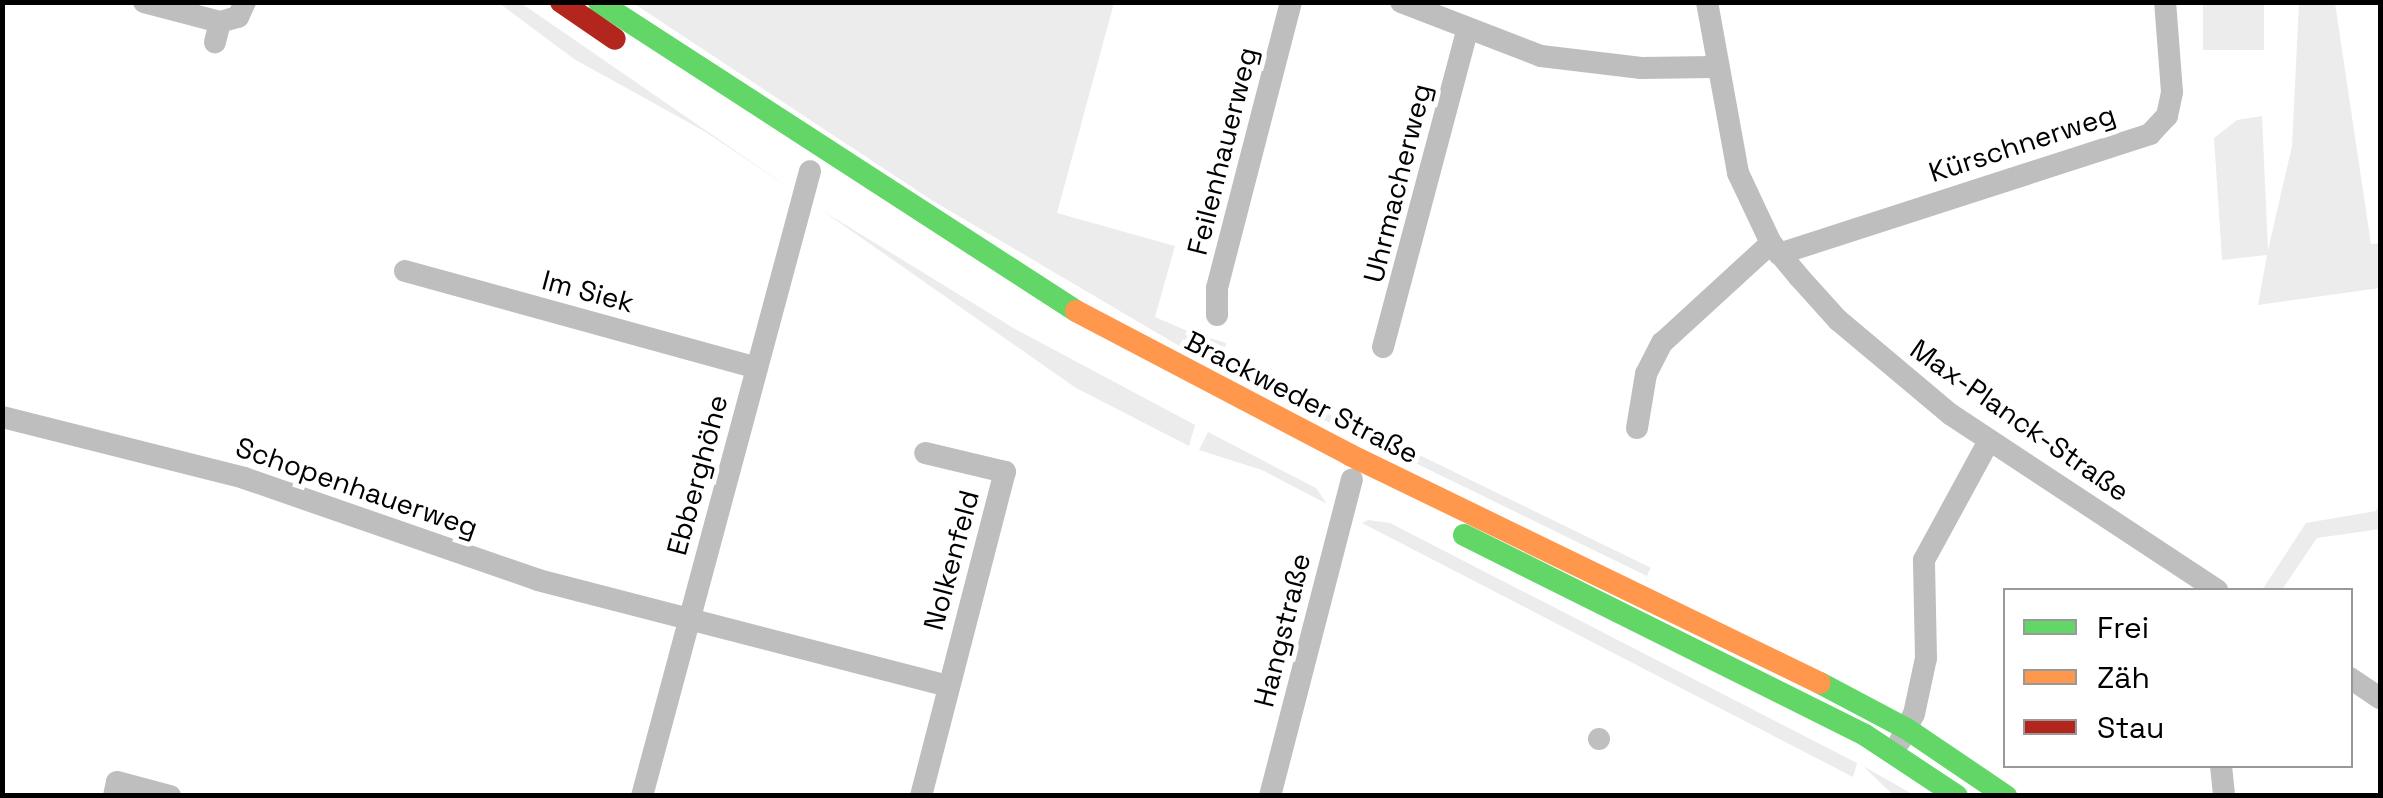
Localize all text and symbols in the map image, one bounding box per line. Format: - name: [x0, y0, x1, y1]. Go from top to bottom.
- street label: Feilenhauerweg: [1180, 44, 1264, 258]
- street label: Uhrmacherweg: [1356, 80, 1438, 286]
- street label: Kürschnerweg: [1925, 97, 2119, 189]
- street label: Im Siek: [538, 263, 638, 319]
- street label: Brackweder Straße: [1180, 324, 1424, 470]
- street label: Max-Planck-Straße: [1904, 332, 2136, 508]
- street label: Ebberghöhe: [659, 391, 735, 559]
- street label: Schopenhauerweg: [231, 430, 483, 544]
- street label: Nolkenfeld: [916, 486, 986, 634]
- street label: Hangstraße: [1247, 550, 1317, 710]
- legend: [2003, 588, 2353, 768]
- text: Frei: [2097, 608, 2149, 647]
- text: Zäh: [2097, 658, 2150, 697]
- text: Stau: [2097, 708, 2164, 747]

